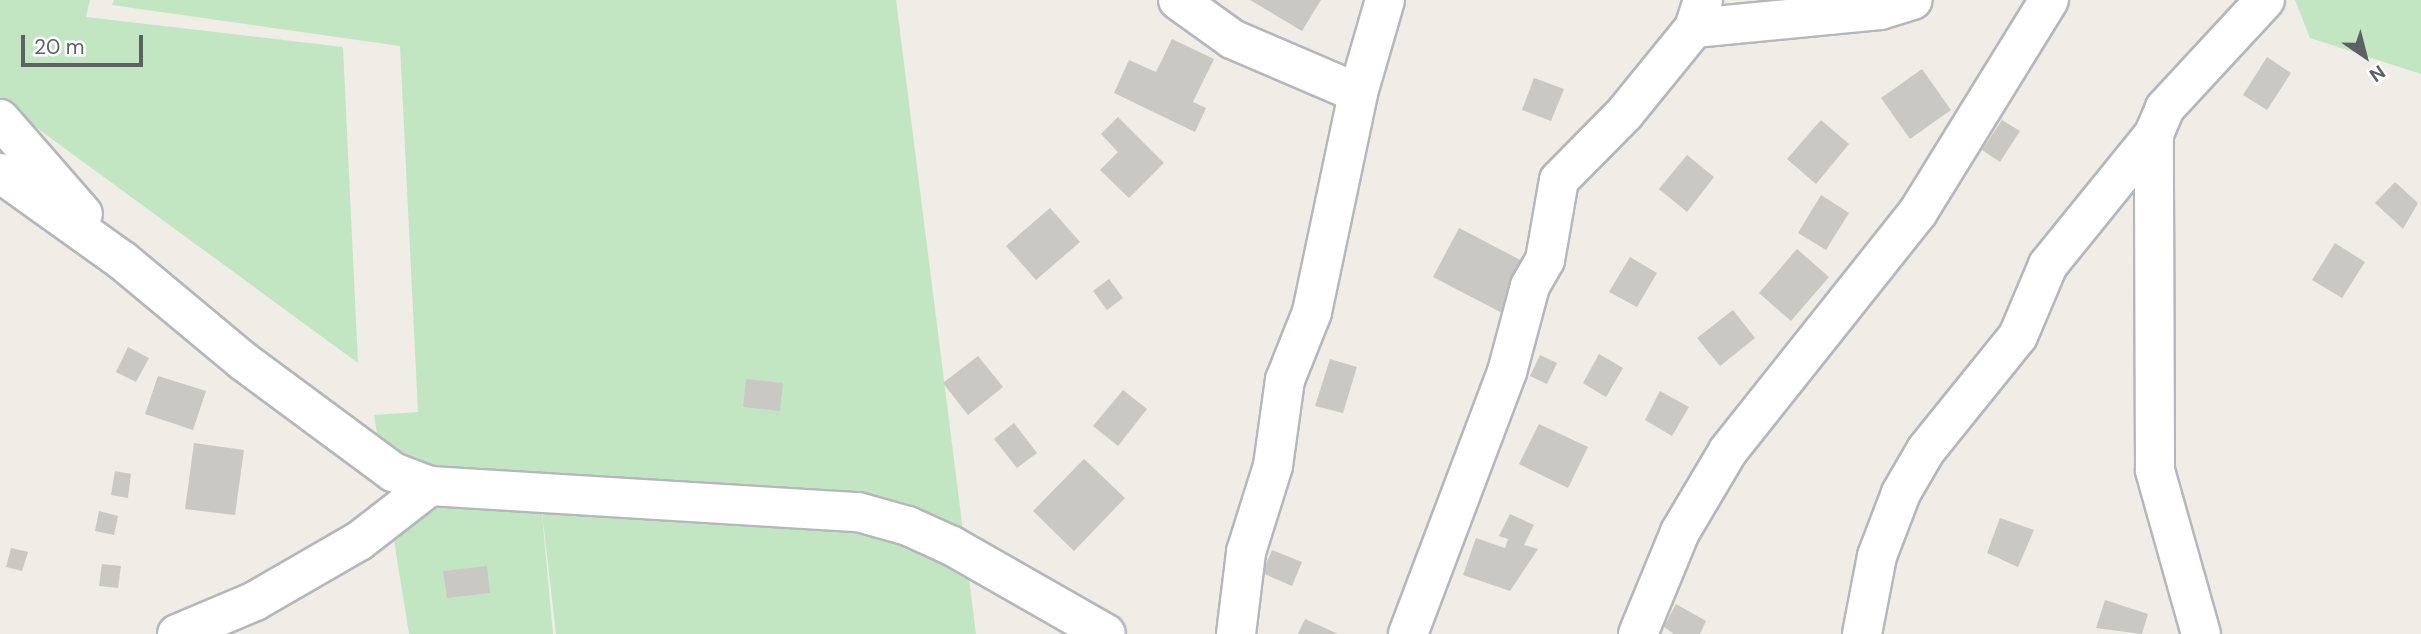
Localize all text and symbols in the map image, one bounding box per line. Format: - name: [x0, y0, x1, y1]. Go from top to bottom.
- scale bar: [24, 21, 147, 65]
- north arrow: [2330, 21, 2400, 91]
- text: 20 m: [34, 33, 85, 61]
- text: N: [2364, 59, 2390, 88]

